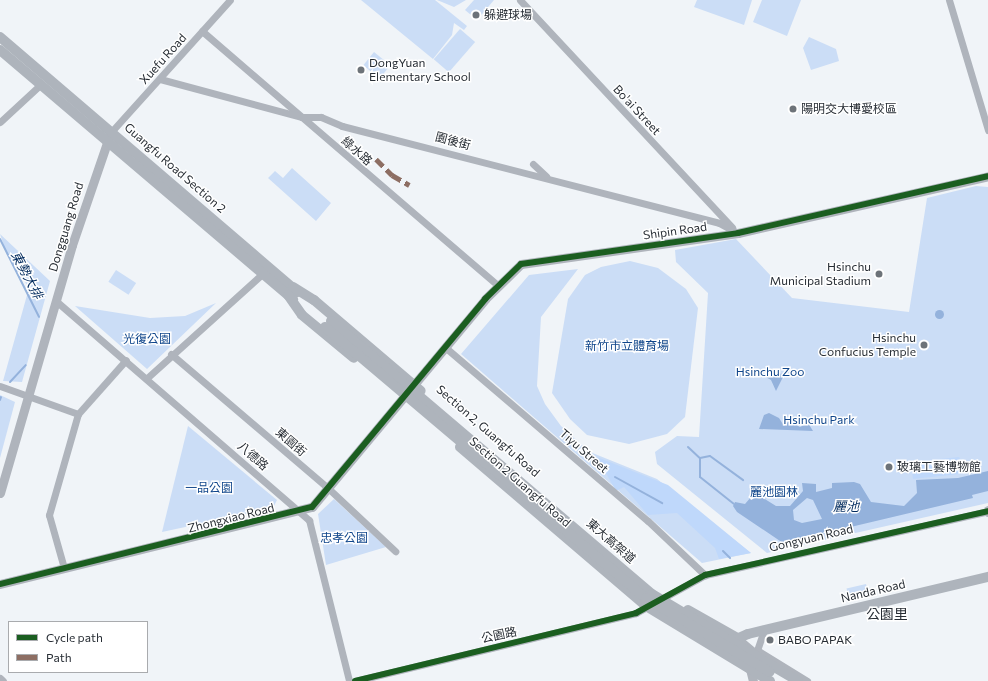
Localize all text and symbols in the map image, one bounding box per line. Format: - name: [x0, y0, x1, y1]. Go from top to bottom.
- place label: 躲避球場: [484, 8, 532, 22]
- marker: 躲避球場: [471, 10, 481, 20]
- street label: Xuefu Road: [137, 31, 189, 87]
- place label: DongYuan Elementary School: [369, 56, 471, 84]
- marker: DongYuan Elementary School: [356, 65, 366, 75]
- street label: Bo'ai Street: [610, 82, 664, 138]
- place label: 陽明交大博愛校區: [801, 102, 897, 116]
- marker: 陽明交大博愛校區: [788, 104, 798, 114]
- street label: Guangfu Road Section 2: [121, 120, 229, 216]
- street label: 園後街: [434, 129, 472, 153]
- street label: 綠水路: [339, 134, 375, 168]
- street label: Dongguang Road: [46, 181, 86, 273]
- street label: Shipin Road: [642, 219, 708, 243]
- water label: 東勢大排: [8, 248, 46, 302]
- place label: Hsinchu Municipal Stadium: [770, 260, 871, 288]
- marker: Hsinchu Municipal Stadium: [874, 269, 884, 279]
- place label: Hsinchu Confucius Temple: [819, 331, 916, 359]
- park label: 光復公園: [123, 332, 171, 346]
- park label: 新竹市立體育場: [585, 339, 669, 353]
- marker: Hsinchu Confucius Temple: [919, 340, 929, 350]
- park label: Hsinchu Zoo: [736, 365, 804, 379]
- street label: Section 2, Guangfu Road: [433, 382, 543, 480]
- park label: Hsinchu Park: [783, 413, 855, 427]
- street label: 東園街: [273, 425, 309, 459]
- street label: Tiyu Street: [557, 426, 611, 476]
- street label: Section 2 Guangfu Road: [466, 434, 574, 530]
- street label: 八德路: [235, 439, 271, 473]
- place label: 玻璃工藝博物館: [897, 460, 981, 474]
- marker: 玻璃工藝博物館: [884, 462, 894, 472]
- park label: 一品公園: [185, 481, 233, 495]
- park label: 麗池園林: [750, 485, 798, 499]
- water label: 麗池: [833, 498, 859, 514]
- street label: Zhongxiao Road: [186, 500, 276, 536]
- street label: 東大高架道: [584, 516, 638, 566]
- street label: Gongyuan Road: [768, 521, 854, 555]
- park label: 忠孝公園: [320, 531, 368, 545]
- street label: Nanda Road: [839, 577, 907, 605]
- district label: 公園里: [866, 606, 908, 622]
- legend: [8, 621, 148, 673]
- street label: 公園路: [480, 624, 518, 646]
- text: Cycle path: [46, 630, 103, 644]
- place label: BABO PAPAK: [778, 633, 852, 647]
- marker: BABO PAPAK: [765, 635, 775, 645]
- text: Path: [46, 650, 72, 664]

